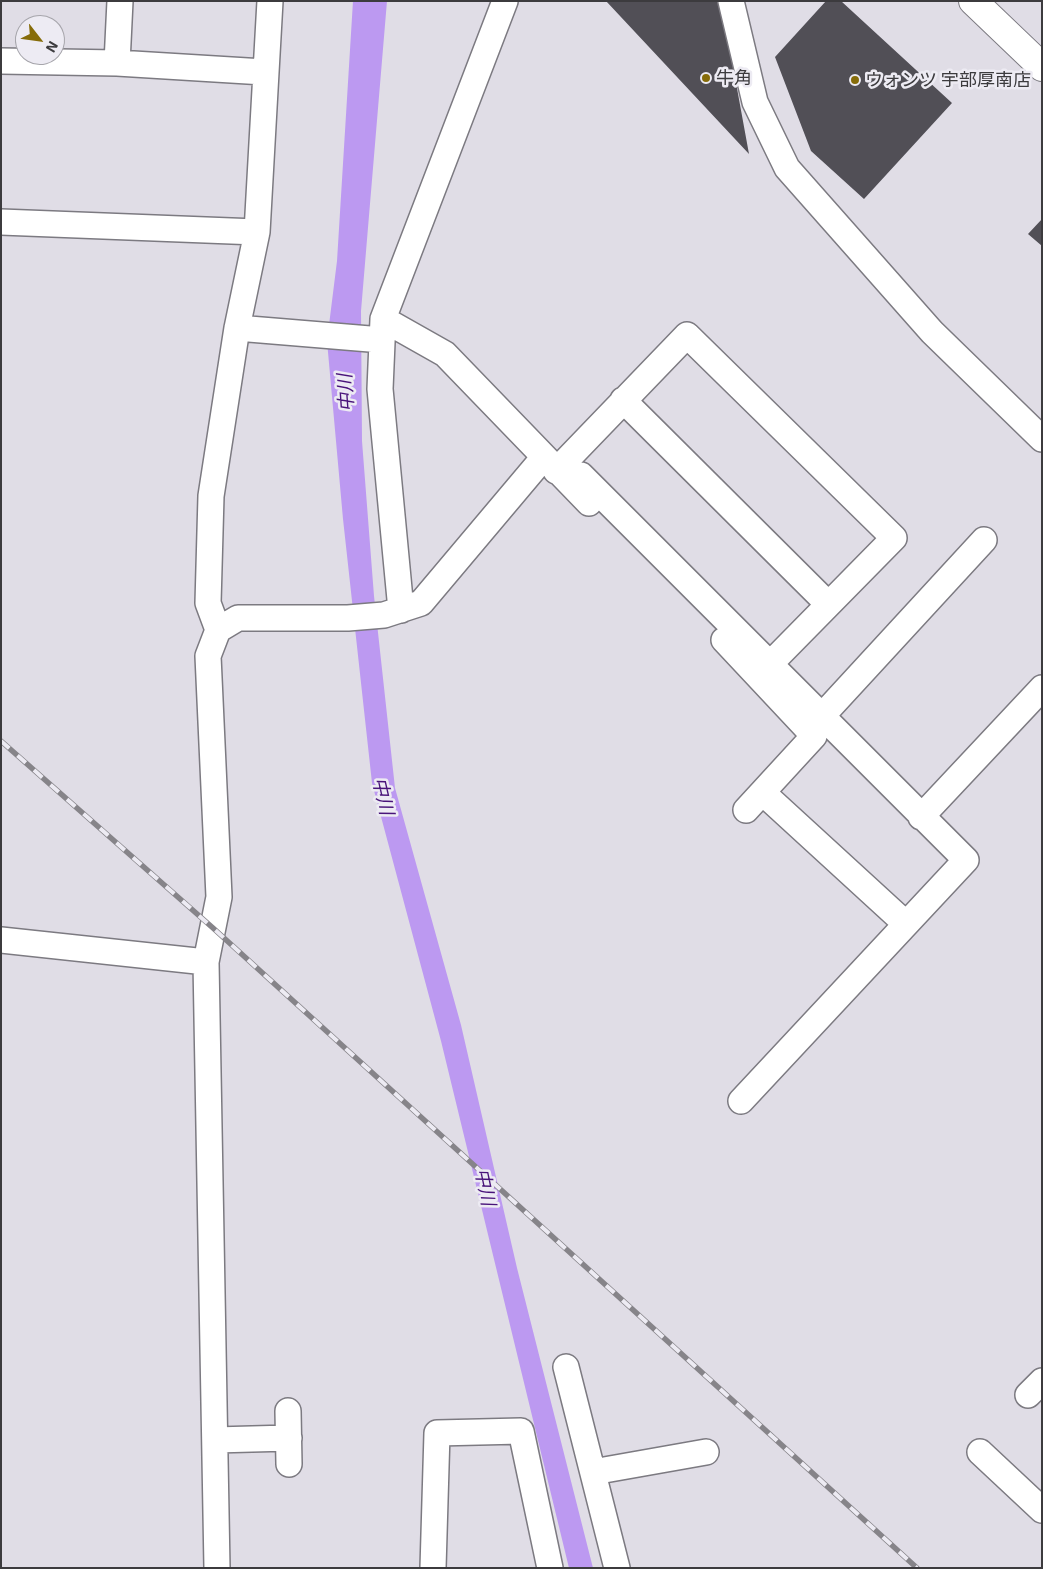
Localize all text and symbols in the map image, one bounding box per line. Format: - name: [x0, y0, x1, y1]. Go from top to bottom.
- north arrow: [15, 15, 65, 65]
- text: N: [43, 39, 62, 56]
- place label: 牛角: [716, 67, 752, 89]
- place label: ウォンツ 宇部厚南店: [865, 69, 1031, 91]
- marker: 牛角: [700, 72, 712, 84]
- marker: ウォンツ 宇部厚南店: [849, 74, 861, 86]
- water label: 中川: [333, 373, 359, 413]
- water label: 中川: [368, 775, 398, 817]
- water label: 中川: [470, 1166, 500, 1208]

